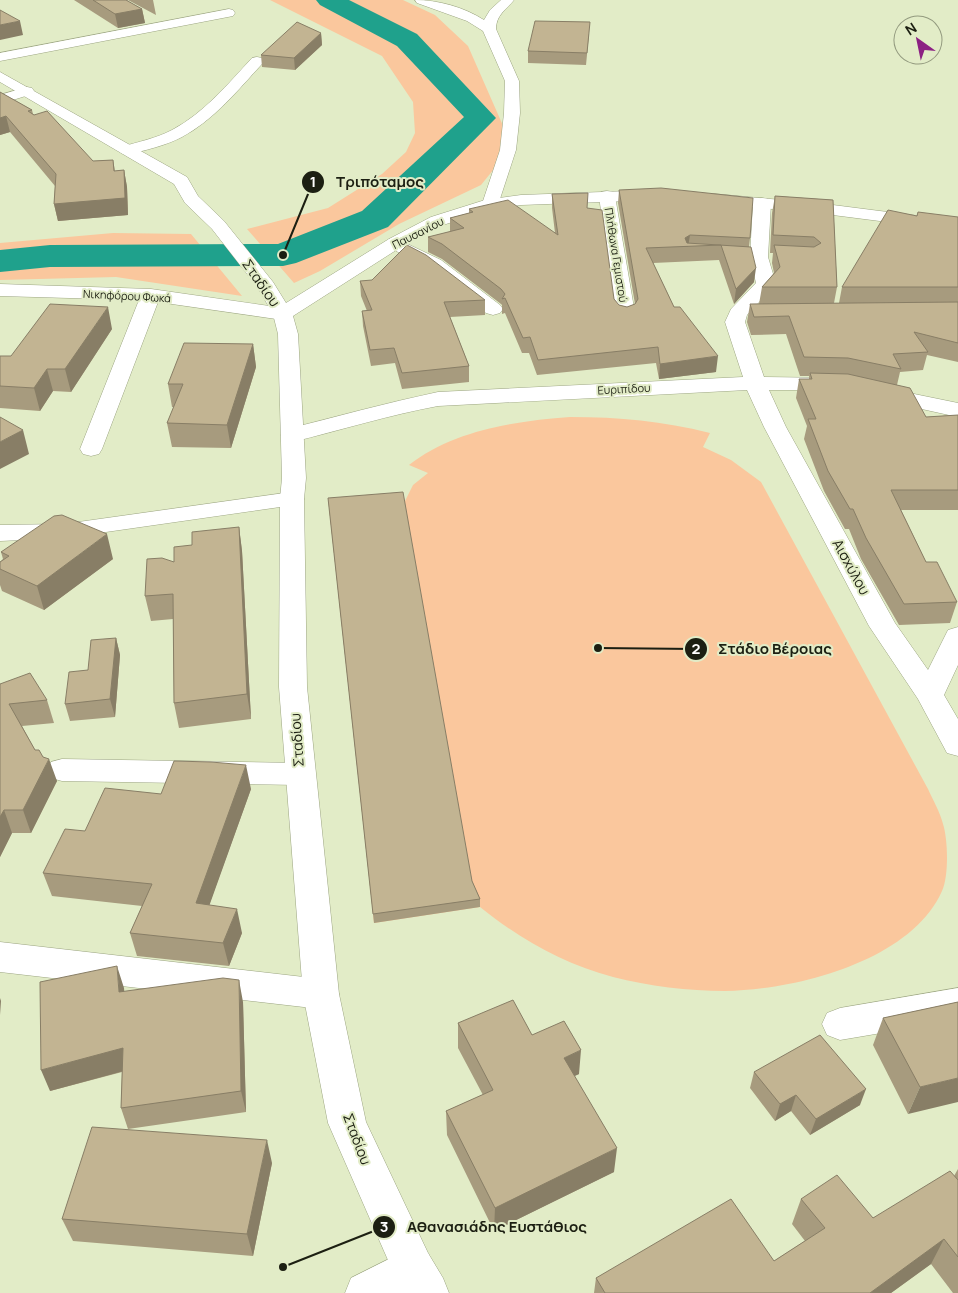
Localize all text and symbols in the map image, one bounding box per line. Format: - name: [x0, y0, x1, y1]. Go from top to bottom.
- north arrow: [893, 15, 943, 65]
- text: N: [901, 18, 920, 39]
- callout: Τριπόταμος: [301, 167, 434, 197]
- text: 1: [310, 171, 316, 192]
- text: Τριπόταμος: [336, 171, 424, 192]
- street label: Πλήθωνα Γεμιστού: [602, 207, 631, 303]
- street label: Παυσανίου: [389, 213, 446, 252]
- street label: Σταδίου: [238, 255, 285, 310]
- street label: Νικηφόρου Φωκά: [83, 286, 171, 305]
- street label: Ευριπίδου: [597, 380, 651, 397]
- street label: Αισχύλου: [828, 536, 874, 598]
- callout: Στάδιο Βέροιας: [683, 634, 842, 664]
- text: 2: [692, 638, 701, 659]
- text: Στάδιο Βέροιας: [718, 638, 832, 659]
- street label: Σταδίου: [285, 713, 308, 768]
- street label: Σταδίου: [339, 1110, 376, 1167]
- callout: Αθανασιάδης Ευστάθιος: [372, 1212, 597, 1242]
- text: 3: [380, 1216, 388, 1237]
- text: Αθανασιάδης Ευστάθιος: [407, 1216, 587, 1237]

